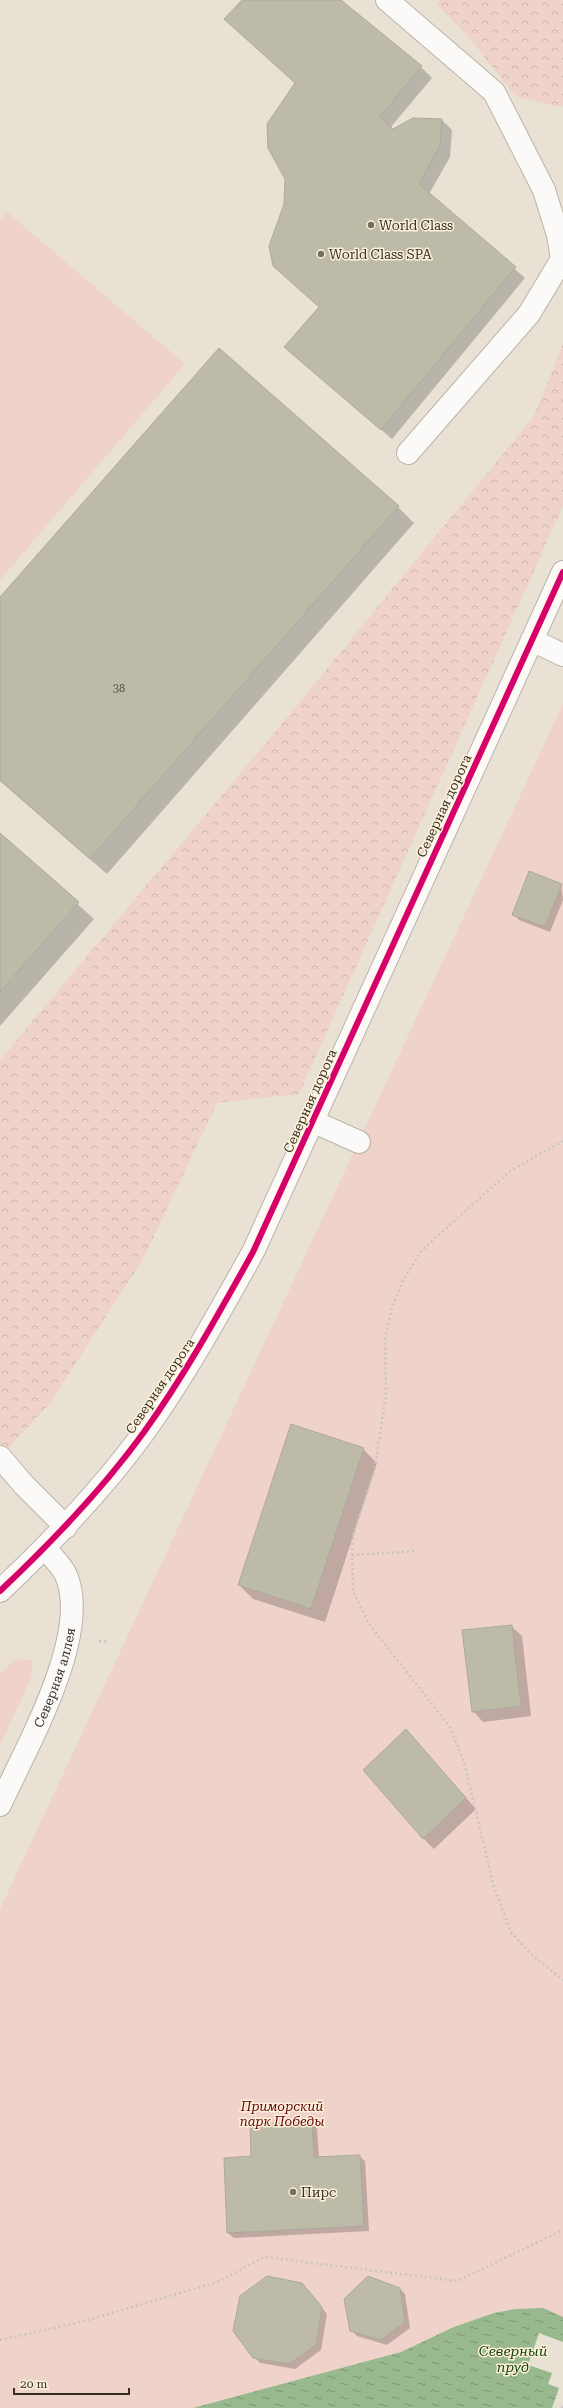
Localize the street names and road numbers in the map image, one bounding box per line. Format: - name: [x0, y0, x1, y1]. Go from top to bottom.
- street label: Северная дорога: [414, 752, 474, 860]
- street label: Северная дорога: [280, 1047, 340, 1155]
- street label: Северная дорога: [122, 1335, 198, 1437]
- street label: Северная аллея: [30, 1627, 78, 1730]

